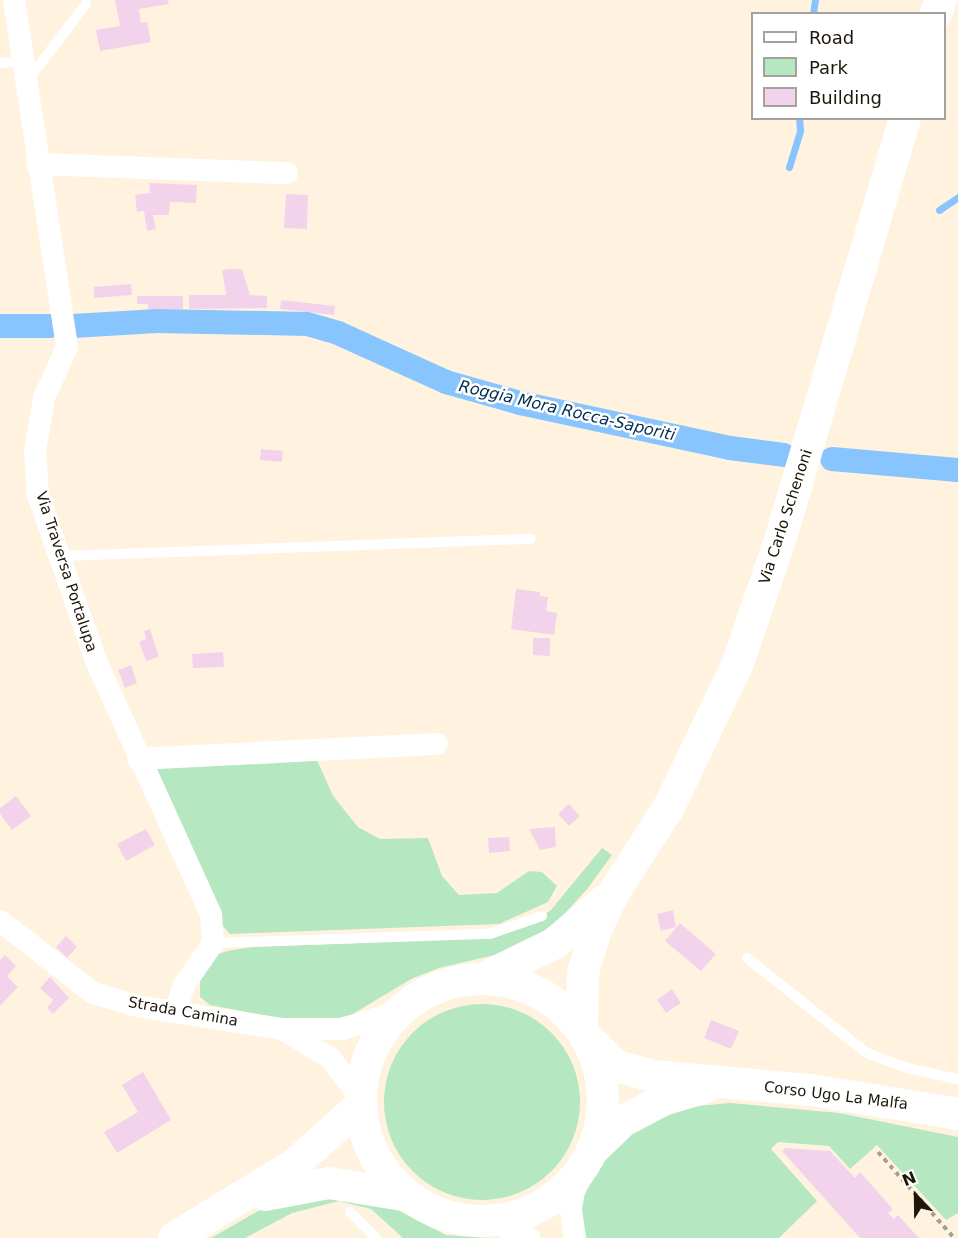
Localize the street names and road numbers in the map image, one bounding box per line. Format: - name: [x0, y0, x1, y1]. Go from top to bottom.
- street label: Via Carlo Schenoni: [756, 447, 816, 587]
- street label: Via Traversa Portalupa: [32, 489, 100, 655]
- street label: Strada Camina: [127, 993, 239, 1031]
- street label: Corso Ugo La Malfa: [763, 1078, 909, 1114]

